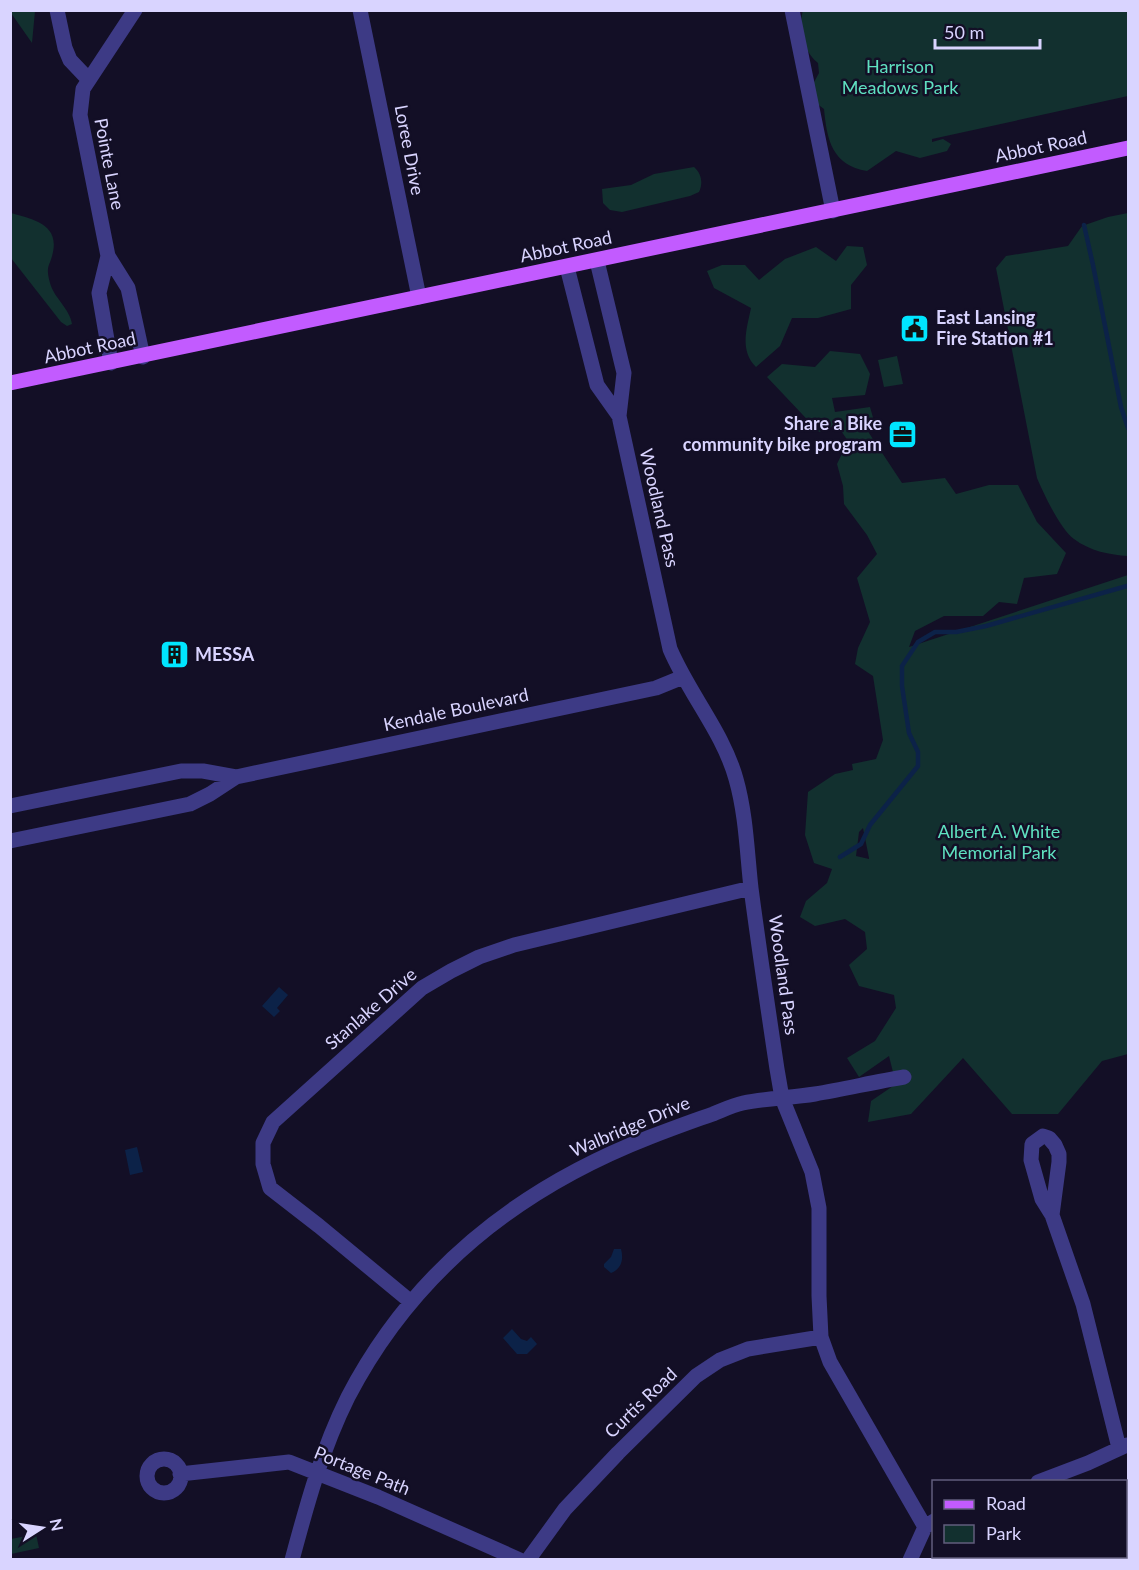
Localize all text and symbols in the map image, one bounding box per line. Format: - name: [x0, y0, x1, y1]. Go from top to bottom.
- scale bar: [935, 12, 1040, 50]
- text: 50 m: [944, 21, 984, 43]
- park label: Harrison Meadows Park: [842, 55, 959, 98]
- street label: Loree Drive: [390, 103, 430, 197]
- street label: Pointe Lane: [90, 116, 130, 212]
- street label: Abbot Road: [993, 126, 1089, 166]
- street label: Abbot Road: [518, 226, 614, 266]
- place label: East Lansing Fire Station #1: [936, 306, 1054, 349]
- public building icon: East Lansing Fire Station #1: [899, 312, 931, 344]
- street label: Abbot Road: [42, 327, 138, 367]
- place label: Share a Bike community bike program: [683, 412, 882, 455]
- office icon: Share a Bike community bike program: [887, 418, 919, 450]
- street label: Woodland Pass: [636, 446, 684, 569]
- building icon: MESSA: [158, 639, 190, 671]
- place label: MESSA: [195, 643, 255, 665]
- street label: Kendale Boulevard: [381, 683, 530, 735]
- park label: Albert A. White Memorial Park: [938, 820, 1060, 863]
- street label: Woodland Pass: [765, 913, 803, 1037]
- street label: Stanlake Drive: [320, 963, 420, 1054]
- street label: Walbridge Drive: [566, 1091, 693, 1161]
- street label: Curtis Road: [600, 1362, 681, 1442]
- street label: Portage Path: [311, 1441, 414, 1499]
- legend: [932, 1480, 1127, 1558]
- text: Road: [986, 1492, 1026, 1514]
- north arrow: [12, 1498, 72, 1558]
- text: N: [47, 1517, 68, 1533]
- text: Park: [986, 1522, 1022, 1544]

